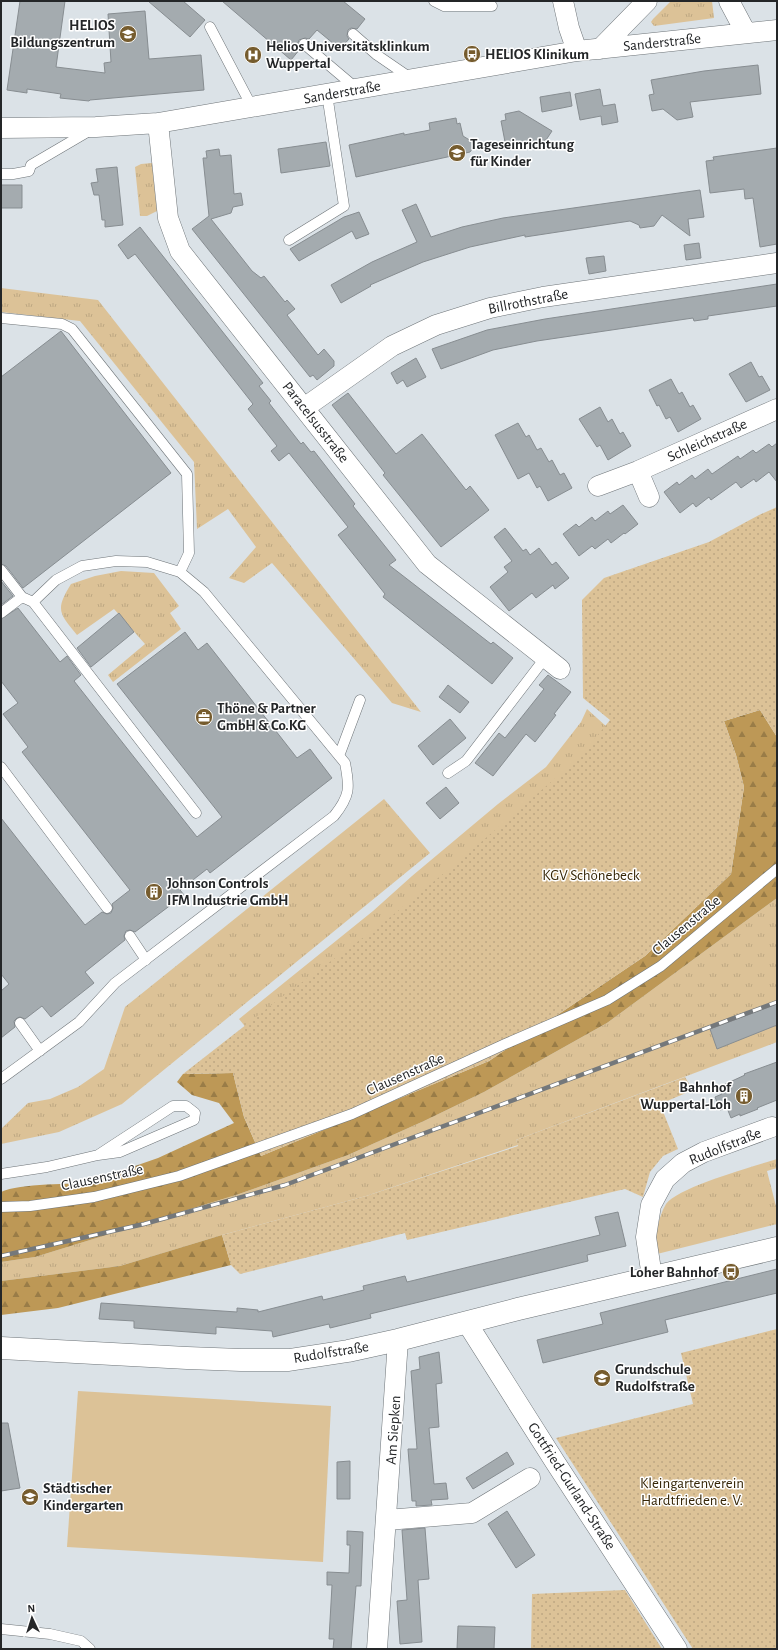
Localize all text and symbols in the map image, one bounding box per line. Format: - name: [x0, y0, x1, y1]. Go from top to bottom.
- place label: HELIOS Bildungszentrum: [10, 18, 115, 50]
- school or university icon: HELIOS Bildungszentrum: [118, 24, 138, 44]
- street label: Sanderstraße: [622, 31, 702, 54]
- place label: Helios Universitätsklinkum Wuppertal: [266, 39, 430, 71]
- bus stop icon: HELIOS Klinikum: [462, 44, 482, 64]
- hospital icon: Helios Universitätsklinkum Wuppertal: [243, 45, 263, 65]
- place label: HELIOS Klinikum: [485, 47, 589, 62]
- street label: Sanderstraße: [302, 78, 382, 107]
- place label: Tageseinrichtung für Kinder: [470, 137, 575, 169]
- school or university icon: Tageseinrichtung für Kinder: [447, 143, 467, 163]
- street label: Billrothstraße: [487, 286, 569, 317]
- street label: Paracelsusstraße: [279, 379, 352, 466]
- street label: Schleichstraße: [665, 416, 749, 465]
- place label: Thöne & Partner GmbH & Co.KG: [217, 701, 317, 733]
- office icon: Thöne & Partner GmbH & Co.KG: [194, 707, 214, 727]
- park label: KGV Schönebeck: [542, 868, 640, 883]
- place label: Johnson Controls IFM Industrie GmbH: [167, 876, 288, 908]
- building icon: Johnson Controls IFM Industrie GmbH: [144, 882, 164, 902]
- street label: Clausenstraße: [650, 893, 723, 958]
- street label: Clausenstraße: [364, 1051, 446, 1098]
- place label: Bahnhof Wuppertal-Loh: [640, 1080, 732, 1112]
- building icon: Bahnhof Wuppertal-Loh: [734, 1086, 754, 1106]
- street label: Rudolfstraße: [687, 1125, 763, 1168]
- street label: Clausenstraße: [60, 1161, 145, 1194]
- bus stop icon: Loher Bahnhof: [721, 1262, 741, 1282]
- place label: Loher Bahnhof: [630, 1265, 719, 1280]
- street label: Rudolfstraße: [292, 1339, 370, 1366]
- place label: Grundschule Rudolfstraße: [615, 1362, 695, 1394]
- school or university icon: Grundschule Rudolfstraße: [592, 1368, 612, 1388]
- street label: Am Siepken: [384, 1395, 403, 1465]
- street label: Gottfried-Gurland-Straße: [525, 1420, 618, 1553]
- park label: Kleingartenverein Hardtfrieden e. V.: [640, 1476, 744, 1508]
- place label: Städtischer Kindergarten: [43, 1481, 124, 1513]
- school or university icon: Städtischer Kindergarten: [20, 1487, 40, 1507]
- north arrow: [12, 1598, 52, 1638]
- text: N: [27, 1603, 36, 1614]

